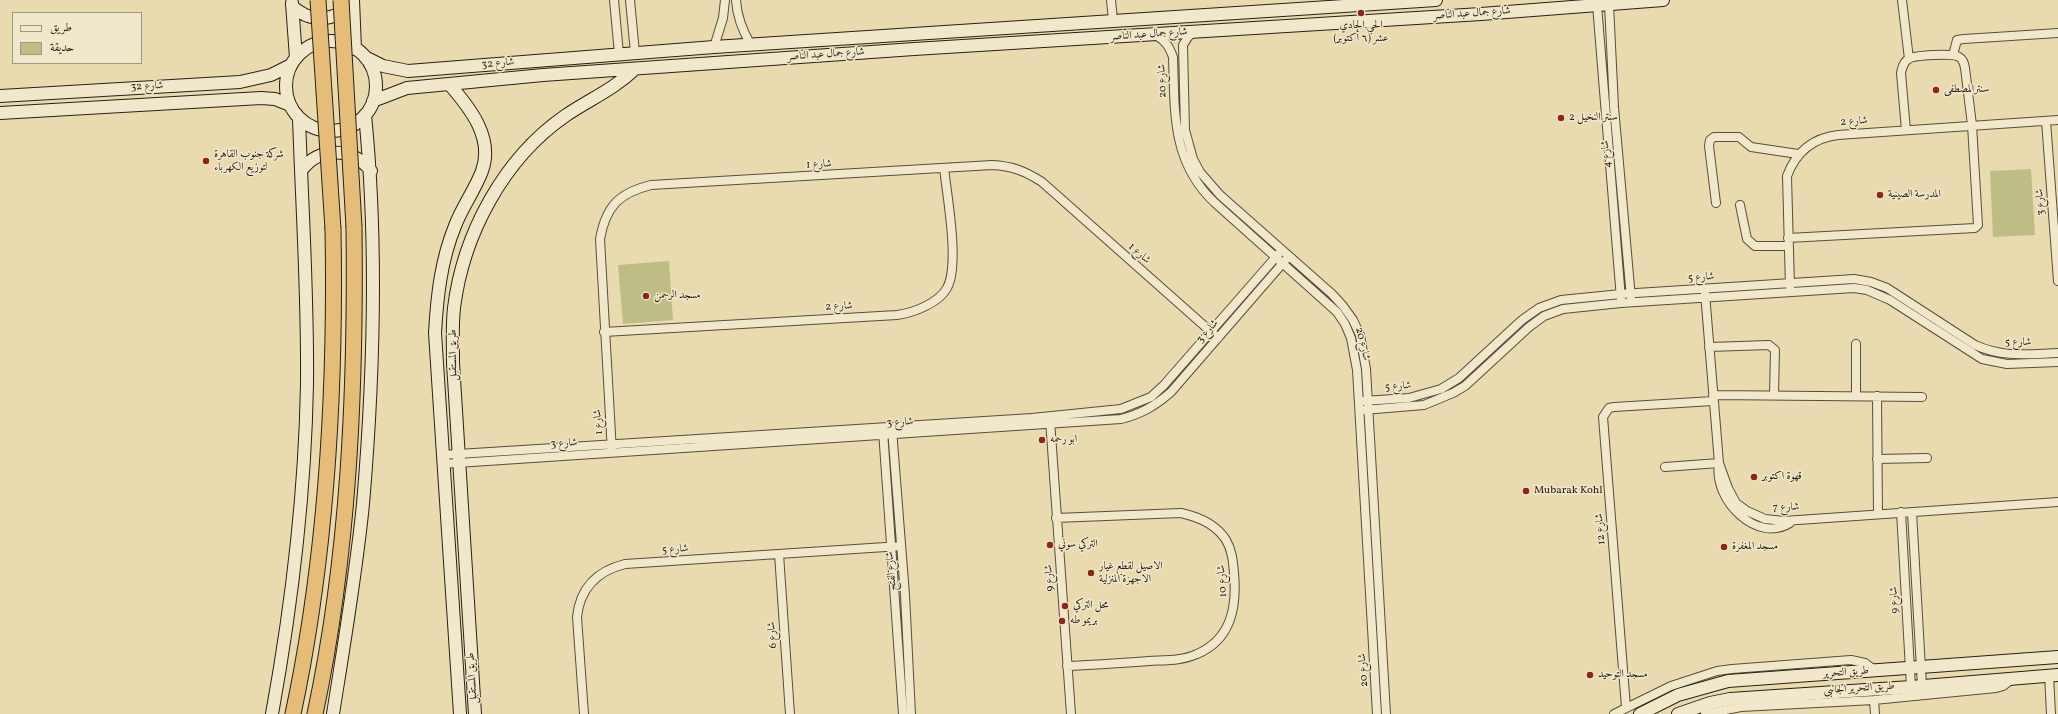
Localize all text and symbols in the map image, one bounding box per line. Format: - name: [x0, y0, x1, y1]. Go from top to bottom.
- street label: شارع جمال عبد الناصر: [1433, 5, 1511, 23]
- marker: الحي الحادي عشر (٦ أكتوبر): [1356, 8, 1366, 18]
- legend: [12, 12, 142, 64]
- place label: الحي الحادي عشر (٦ أكتوبر): [1333, 19, 1389, 45]
- text: طريق: [50, 20, 72, 36]
- street label: شارع جمال عبد الناصر: [1110, 26, 1188, 44]
- text: حديقة: [50, 40, 74, 56]
- street label: شارع جمال عبد الناصر: [787, 46, 865, 64]
- street label: شارع 32: [481, 56, 515, 72]
- street label: شارع 20: [1156, 64, 1170, 98]
- street label: شارع 32: [130, 80, 164, 94]
- place label: سنترالمصطفى: [1944, 83, 1989, 97]
- marker: سنترالمصطفى: [1931, 85, 1941, 95]
- place label: سنتر النخيل 2: [1569, 111, 1618, 125]
- marker: سنتر النخيل 2: [1556, 113, 1566, 123]
- street label: شارع 2: [1840, 114, 1868, 130]
- street label: شارع 4: [1599, 140, 1615, 168]
- place label: شركة جنوب القاهرة لتوزيع الكهرباء: [214, 148, 284, 174]
- marker: شركة جنوب القاهرة لتوزيع الكهرباء: [201, 156, 211, 166]
- street label: شارع 1: [806, 158, 832, 172]
- place label: المدرسة الصينية: [1888, 188, 1941, 202]
- street label: شارع 3: [2033, 188, 2049, 216]
- marker: المدرسة الصينية: [1875, 190, 1885, 200]
- street label: شارع 1: [1125, 241, 1153, 267]
- street label: شارع 5: [1687, 270, 1715, 286]
- place label: مسجد الرحمن: [654, 289, 701, 303]
- marker: مسجد الرحمن: [641, 291, 651, 301]
- street label: شارع 2: [825, 300, 853, 314]
- street label: شارع 3: [1194, 318, 1222, 346]
- street label: شارع 20: [1352, 326, 1372, 362]
- street label: طريق المستقبل: [447, 329, 461, 381]
- street label: شارع 5: [2005, 336, 2031, 350]
- street label: شارع 5: [1384, 379, 1412, 395]
- street label: شارع 1: [592, 409, 606, 435]
- street label: شارع 3: [886, 415, 914, 431]
- place label: ابو رحمه: [1050, 433, 1077, 447]
- marker: ابو رحمه: [1037, 435, 1047, 445]
- street label: شارع 3: [550, 436, 578, 452]
- place label: قهوة اكتوبر: [1762, 470, 1802, 484]
- marker: قهوة اكتوبر: [1749, 472, 1759, 482]
- place label: Mubarak Kohl: [1534, 484, 1603, 498]
- marker: Mubarak Kohl: [1521, 486, 1531, 496]
- street label: شارع 7: [1772, 501, 1800, 515]
- street label: شارع 12: [1593, 513, 1609, 545]
- place label: التركي سوني: [1058, 538, 1098, 552]
- marker: التركي سوني: [1045, 540, 1055, 550]
- place label: مسجد المغفرة: [1732, 540, 1778, 554]
- street label: شارع 5: [661, 542, 689, 558]
- marker: مسجد المغفرة: [1719, 542, 1729, 552]
- street label: شارع الفتح: [884, 551, 900, 591]
- place label: الاصيل لقطع غيار الاجهزة المنزلية: [1099, 560, 1163, 586]
- street label: شارع 9: [1042, 564, 1058, 592]
- street label: شارع 10: [1215, 564, 1231, 598]
- marker: الاصيل لقطع غيار الاجهزة المنزلية: [1086, 568, 1096, 578]
- street label: شارع 9: [1888, 586, 1902, 614]
- place label: محل التركي: [1073, 599, 1108, 613]
- marker: محل التركي: [1060, 601, 1070, 611]
- place label: بريمو طه: [1070, 614, 1097, 628]
- marker: بريمو طه: [1057, 616, 1067, 626]
- street label: شارع 6: [765, 621, 781, 649]
- street label: طريق المستقبل: [465, 652, 481, 704]
- street label: شارع 20: [1356, 653, 1372, 687]
- street label: طريق التحرير: [1823, 665, 1869, 681]
- place label: مسجد التوحيد: [1598, 668, 1648, 682]
- marker: مسجد التوحيد: [1585, 670, 1595, 680]
- street label: طريق التحرير الجانبى: [1823, 680, 1895, 698]

